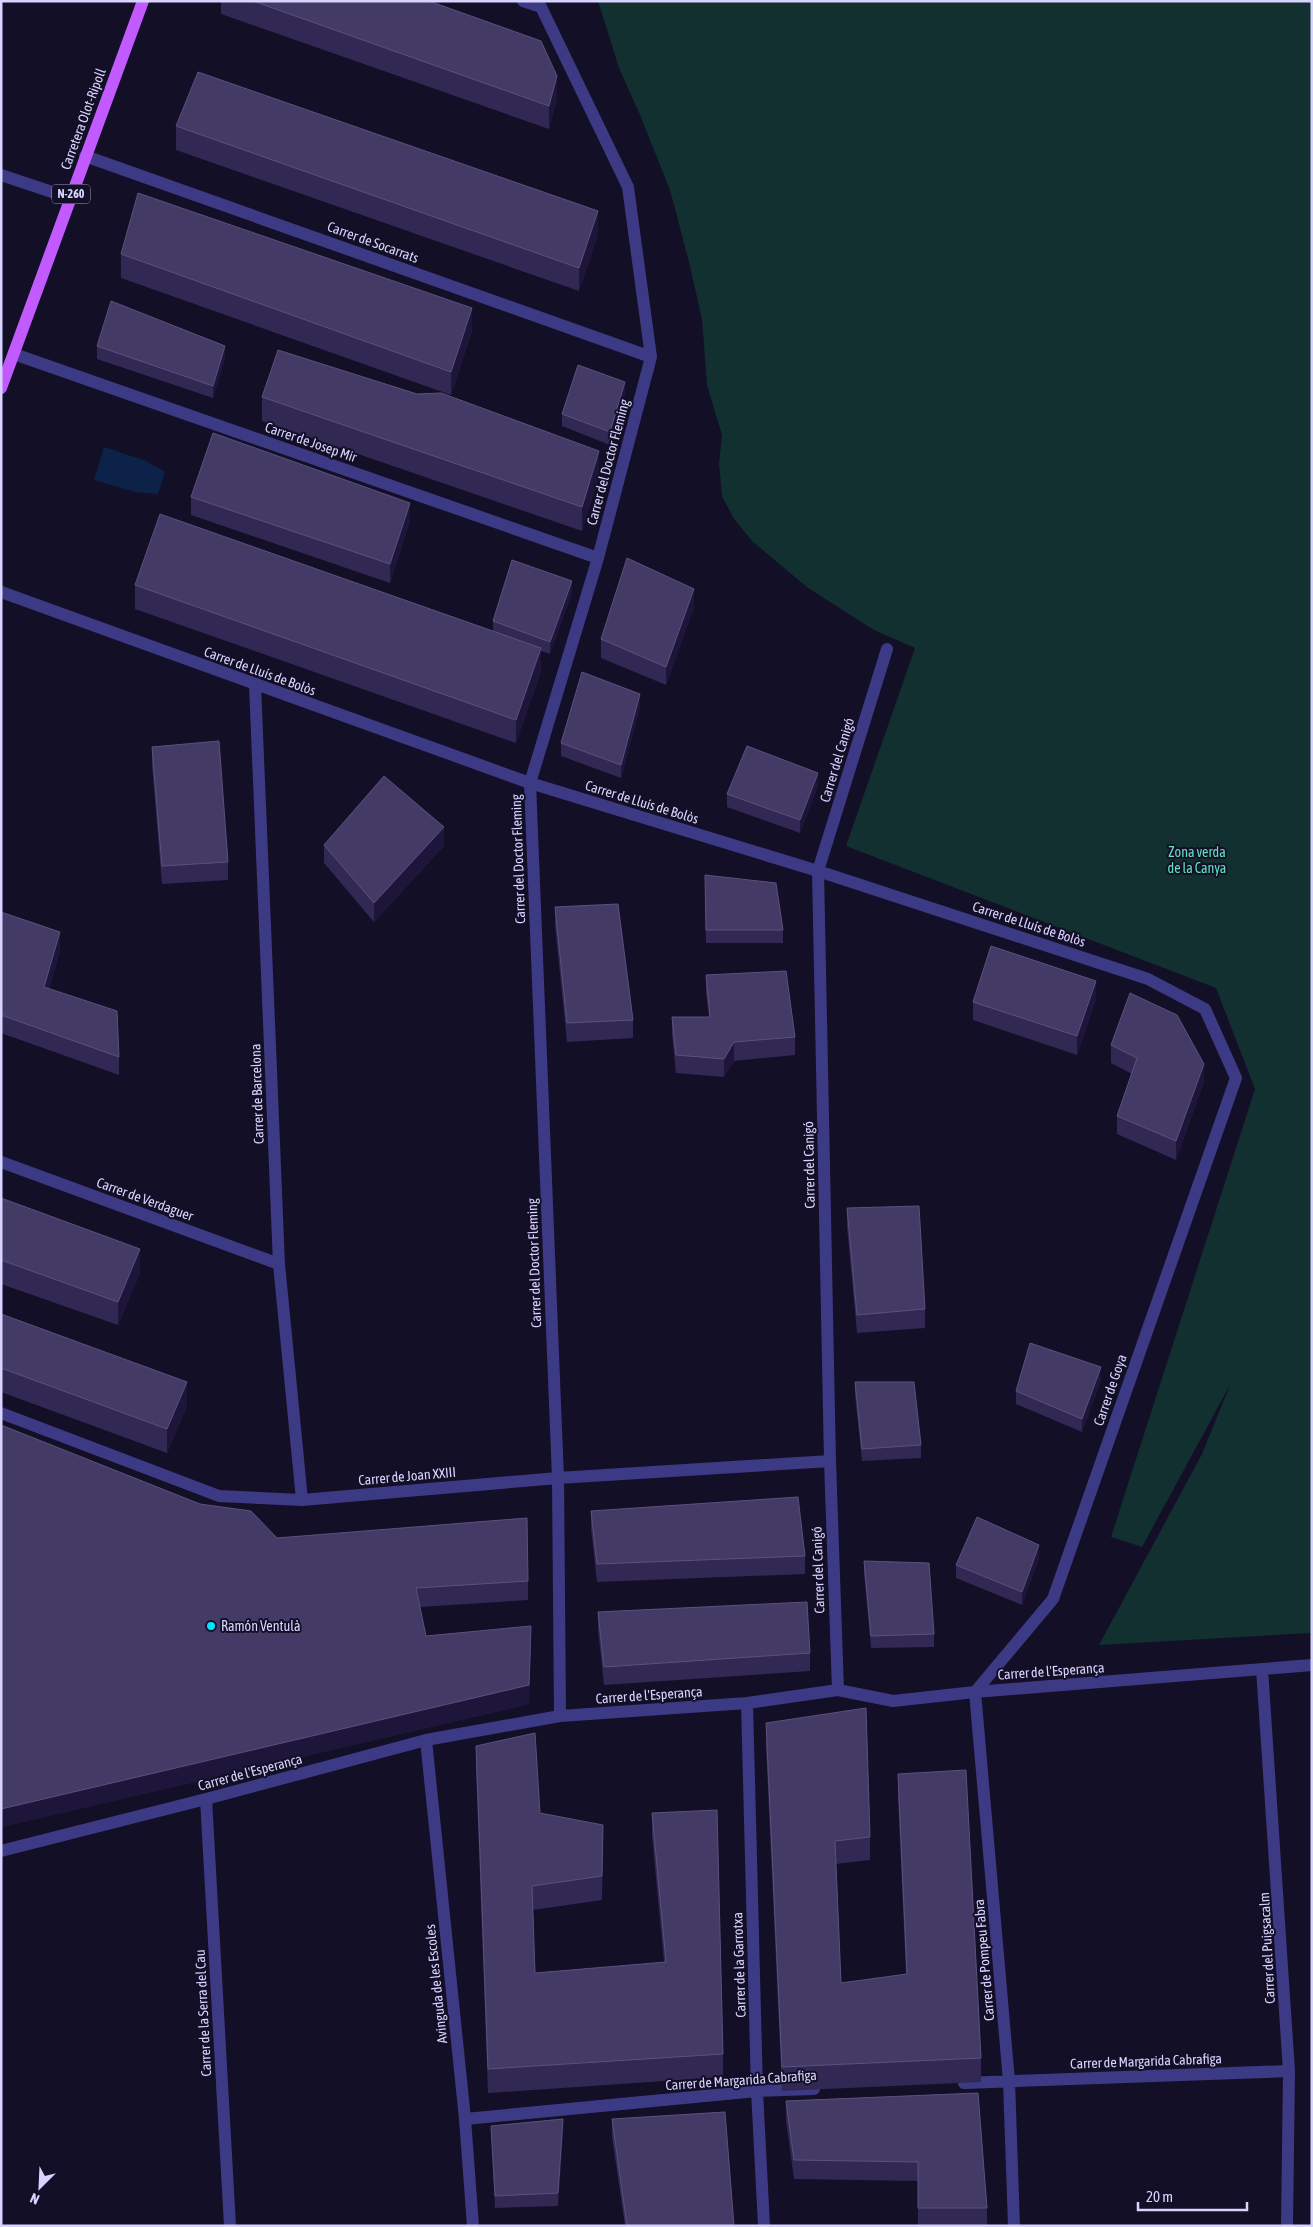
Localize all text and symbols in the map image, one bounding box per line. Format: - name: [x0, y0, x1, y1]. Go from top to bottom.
- street label: Carretera Olot-Ripoll: [57, 66, 109, 172]
- road number: N-260: [52, 184, 90, 203]
- street label: Carrer de Socarrats: [325, 218, 421, 266]
- street label: Carrer del Doctor Fleming: [583, 397, 633, 527]
- street label: Carrer de Josep Mir: [263, 419, 360, 465]
- street label: Carrer de Lluís de Bolòs: [202, 643, 318, 699]
- street label: Carrer del Canigó: [817, 716, 857, 804]
- street label: Carrer de Lluís de Bolòs: [583, 777, 701, 827]
- street label: Carrer del Doctor Fleming: [508, 794, 528, 924]
- park label: Zona verda de la Canya: [1168, 844, 1226, 876]
- street label: Carrer de Lluís de Bolòs: [971, 898, 1087, 950]
- street label: Carrer de Barcelona: [247, 1043, 267, 1145]
- street label: Carrer del Canigó: [800, 1121, 818, 1209]
- street label: Carrer de Verdaguer: [94, 1174, 196, 1224]
- street label: Carrer del Doctor Fleming: [524, 1198, 544, 1328]
- street label: Carrer de Goya: [1090, 1352, 1130, 1428]
- street label: Carrer de Joan XXIII: [357, 1464, 457, 1488]
- street label: Carrer del Canigó: [808, 1526, 828, 1614]
- place label: Ramón Ventulà: [221, 1618, 300, 1634]
- marker: Ramón Ventulà: [205, 1620, 217, 1632]
- street label: Carrer de l'Esperança: [997, 1659, 1105, 1683]
- street label: Carrer de l'Esperança: [595, 1683, 703, 1707]
- street label: Carrer de l'Esperança: [196, 1750, 304, 1794]
- street label: Carrer del Puigsacalm: [1256, 1892, 1278, 2004]
- street label: Carrer de Pompeu Fabra: [971, 1898, 997, 2022]
- street label: Carrer de la Garrotxa: [729, 1912, 749, 2018]
- street label: Avinguda de les Escoles: [422, 1924, 450, 2044]
- street label: Carrer de la Serra del Cau: [192, 1949, 214, 2077]
- street label: Carrer de Margarida Cabrafiga: [1070, 2050, 1222, 2072]
- street label: Carrer de Margarida Cabrafiga: [665, 2067, 817, 2093]
- north arrow: [15, 2162, 65, 2212]
- scale bar: [1138, 2180, 1247, 2212]
- text: 20 m: [1146, 2188, 1173, 2205]
- text: N: [28, 2190, 42, 2208]

